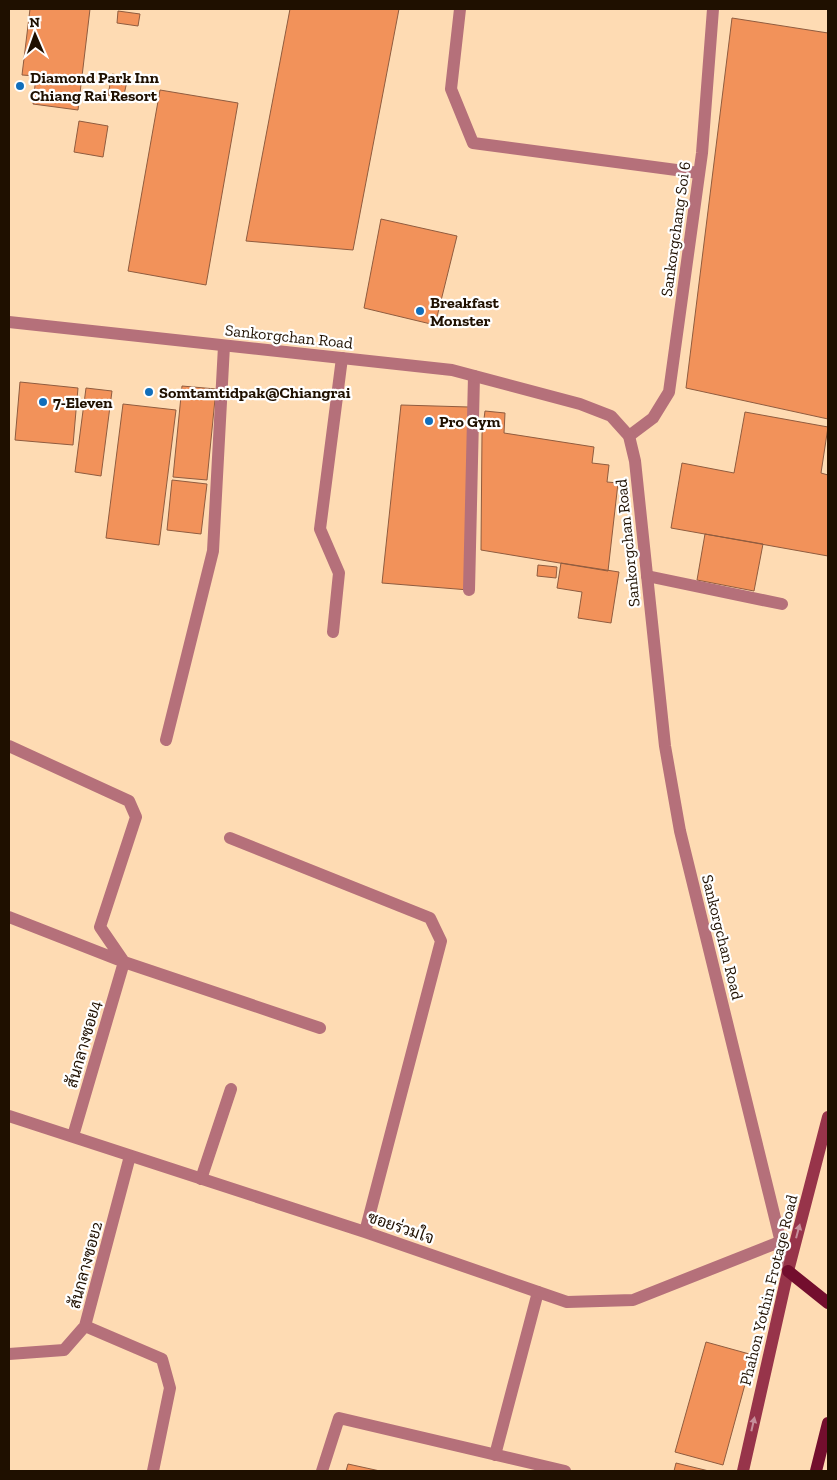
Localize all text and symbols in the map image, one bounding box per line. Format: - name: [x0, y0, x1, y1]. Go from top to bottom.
- north arrow: [10, 10, 60, 60]
- text: N: [29, 14, 41, 31]
- place label: Diamond Park Inn Chiang Rai Resort: [30, 68, 159, 105]
- marker: Diamond Park Inn Chiang Rai Resort: [14, 80, 26, 92]
- street label: Sankorgchang Soi 6: [657, 160, 694, 298]
- place label: Breakfast Monster: [430, 293, 500, 330]
- marker: Breakfast Monster: [414, 305, 426, 317]
- street label: Sankorgchan Road: [224, 320, 354, 353]
- place label: Somtamtidpak@Chiangrai: [159, 383, 351, 402]
- marker: Somtamtidpak@Chiangrai: [143, 386, 155, 398]
- place label: 7-Eleven: [53, 393, 113, 412]
- marker: 7-Eleven: [37, 396, 49, 408]
- place label: Pro Gym: [439, 412, 500, 431]
- marker: Pro Gym: [423, 415, 435, 427]
- street label: Sankorgchan Road: [611, 478, 644, 608]
- street label: Sankorgchan Road: [698, 873, 747, 1002]
- street label: สันกลางซอย4: [61, 998, 105, 1090]
- street label: Phahon Yothin Frotage Road: [736, 1192, 801, 1388]
- street label: ซอยร่วมใจ: [365, 1205, 437, 1248]
- street label: สันกลางซอย2: [64, 1219, 106, 1311]
- one-way arrow: [795, 1224, 803, 1239]
- one-way arrow: [749, 1416, 757, 1431]

